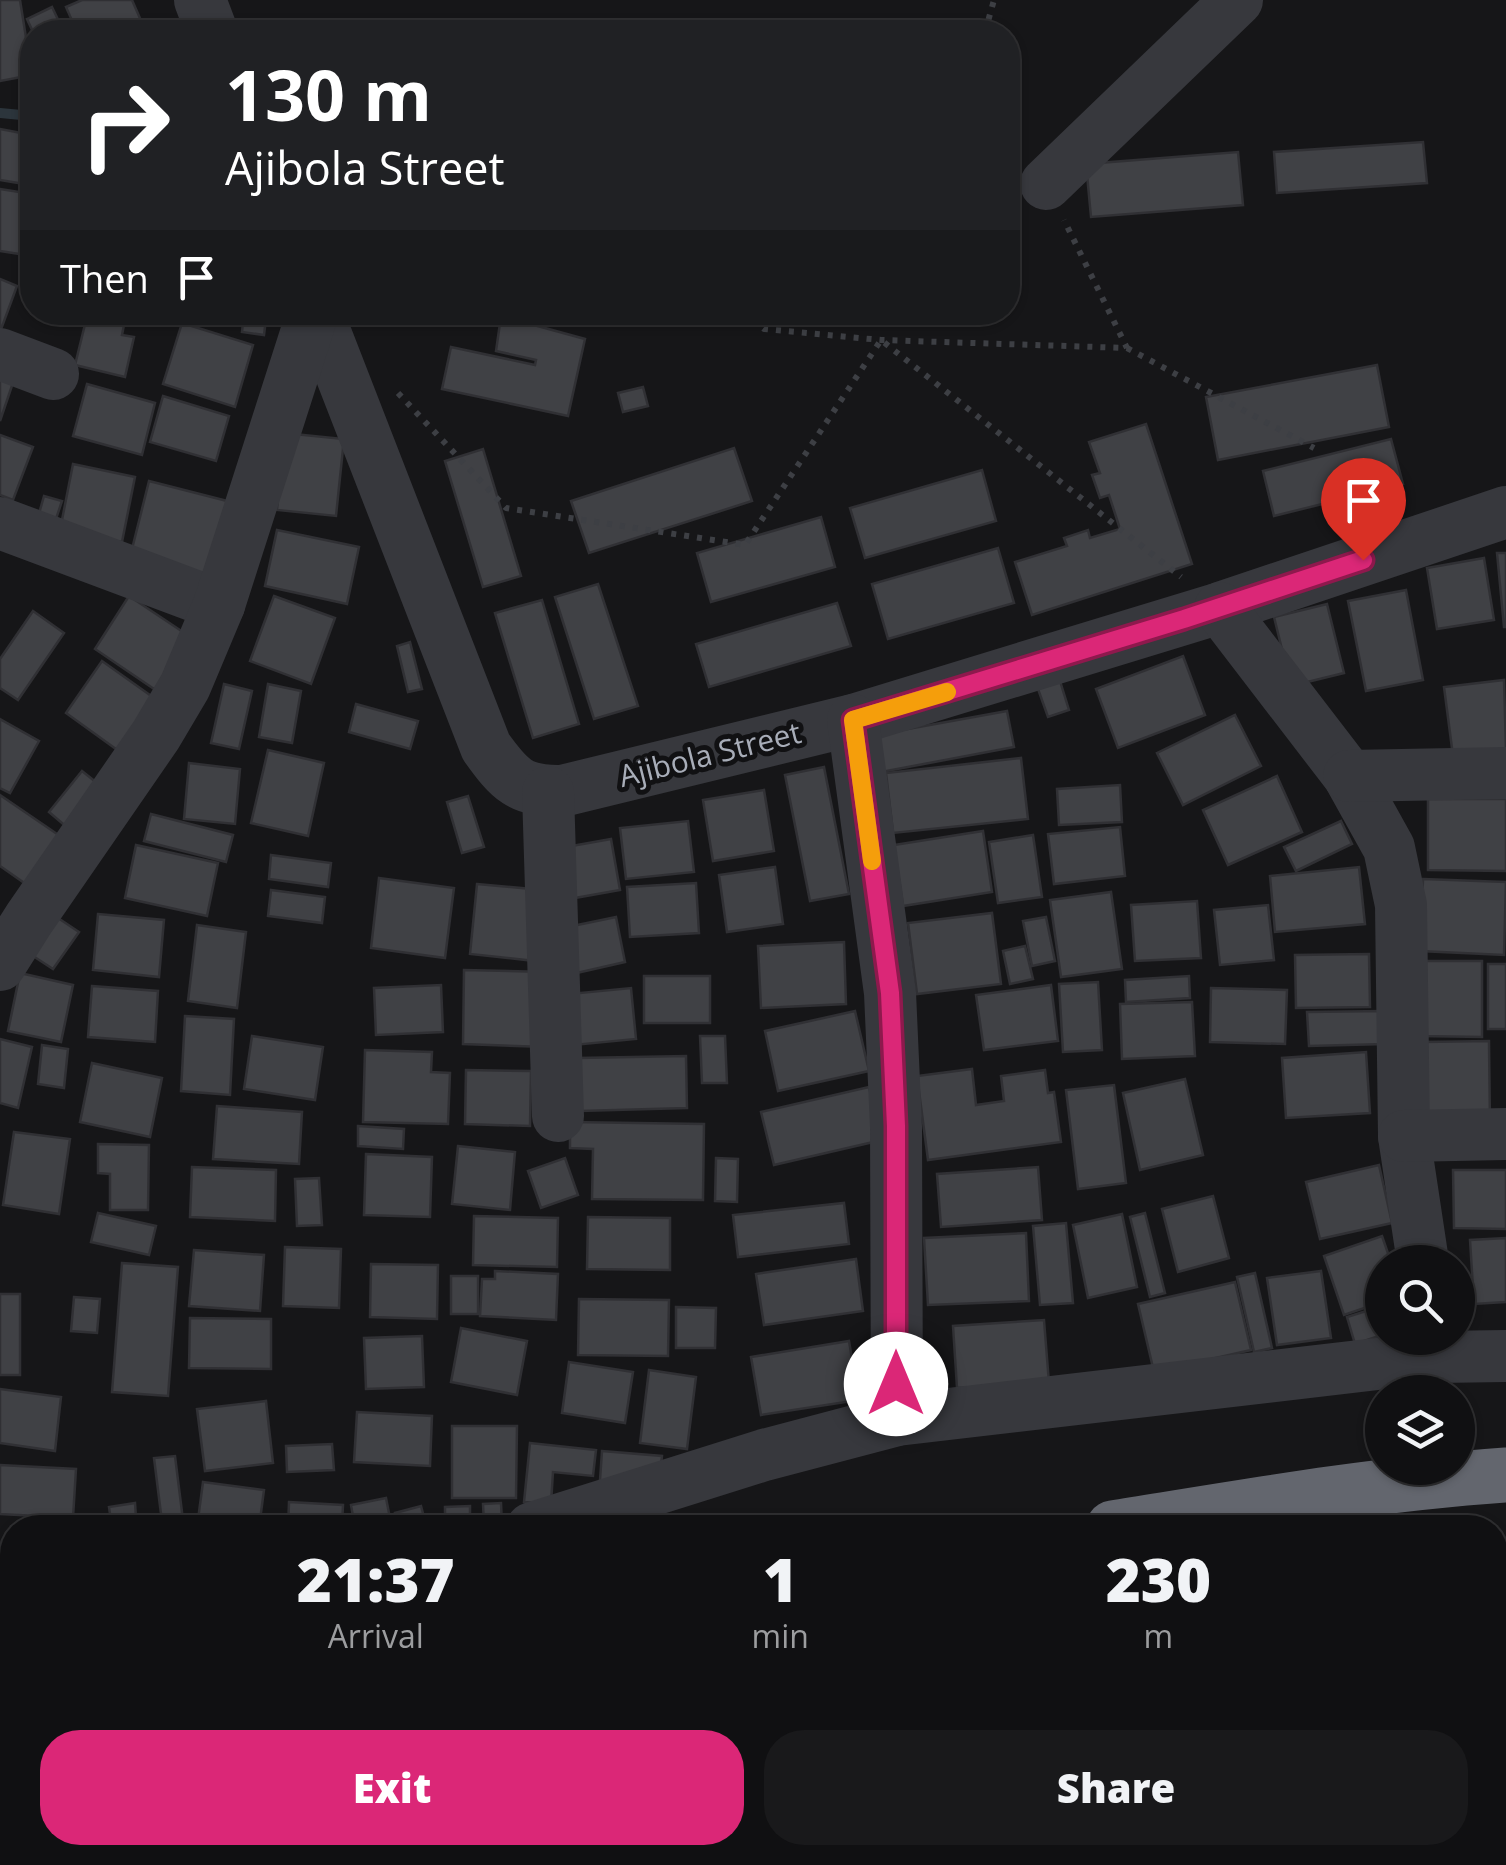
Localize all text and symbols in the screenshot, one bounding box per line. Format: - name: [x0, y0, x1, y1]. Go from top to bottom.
- text: 130 m: [225, 46, 432, 142]
- icon: right: [60, 60, 190, 190]
- text: Ajibola Street: [225, 137, 505, 198]
- icon: arrive: [169, 250, 224, 305]
- text: Then: [60, 252, 149, 304]
- pin: [1321, 458, 1406, 561]
- icon: arrive: [1336, 473, 1391, 528]
- street label: Ajibola Street: [614, 711, 805, 796]
- map controls: [1365, 1245, 1475, 1485]
- button: search: [1365, 1245, 1475, 1355]
- position arrow: [844, 1332, 948, 1436]
- button: layers: [1365, 1375, 1475, 1485]
- text: 21:37: [297, 1538, 455, 1620]
- text: 1: [763, 1538, 798, 1620]
- text: 230: [1106, 1538, 1211, 1620]
- text: Arrival: [328, 1614, 424, 1657]
- text: min: [752, 1614, 809, 1657]
- text: m: [1144, 1614, 1173, 1657]
- button: Exit: [40, 1730, 744, 1845]
- button: Share: [764, 1730, 1468, 1845]

